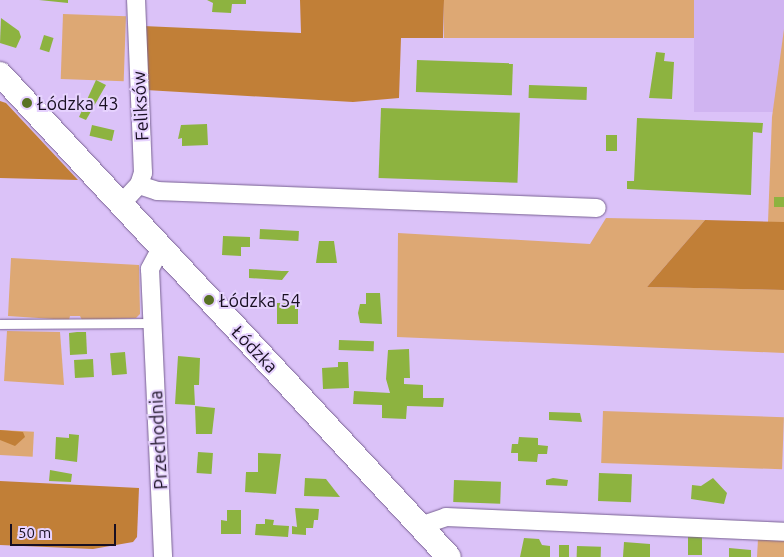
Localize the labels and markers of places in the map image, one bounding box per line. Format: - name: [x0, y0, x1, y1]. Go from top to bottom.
- place label: Łódzka 43: [37, 92, 119, 114]
- marker: Łódzka 43: [21, 97, 33, 109]
- place label: Łódzka 54: [219, 289, 301, 311]
- marker: Łódzka 54: [203, 294, 215, 306]

